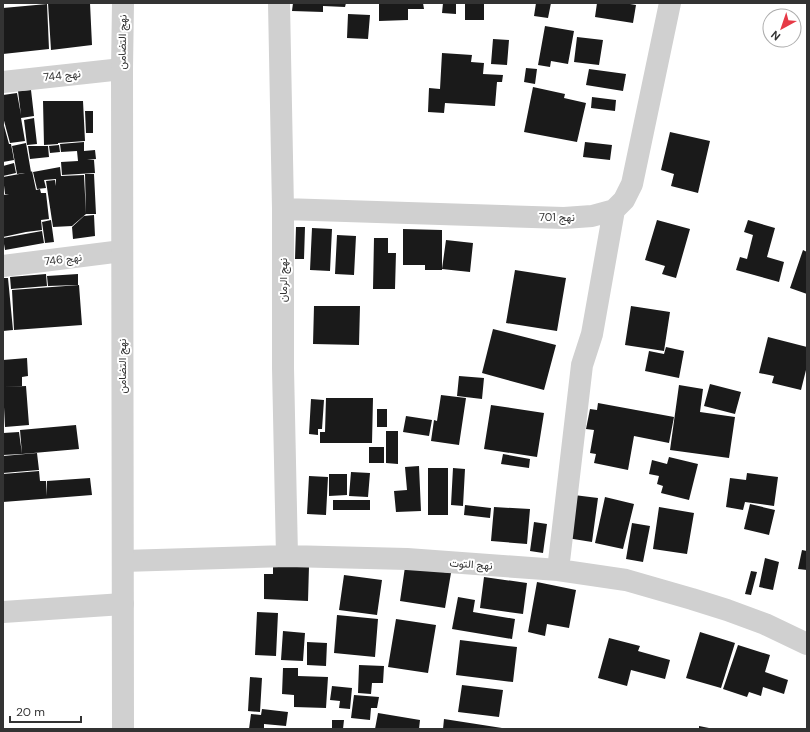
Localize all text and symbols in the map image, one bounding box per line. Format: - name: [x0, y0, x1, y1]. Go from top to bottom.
- north arrow: [762, 8, 802, 48]
- street label: نهج التضامن: [115, 14, 130, 70]
- text: N: [768, 28, 783, 44]
- street label: نهج 744: [43, 66, 82, 85]
- street label: نهج 701: [539, 210, 575, 225]
- street label: نهج 746: [43, 250, 83, 269]
- street label: نهج الرمان: [276, 258, 291, 302]
- street label: نهج التضامن: [115, 339, 130, 393]
- street label: نهج التوت: [449, 556, 493, 573]
- scale bar: [10, 698, 81, 724]
- text: 20 m: [16, 704, 45, 720]

